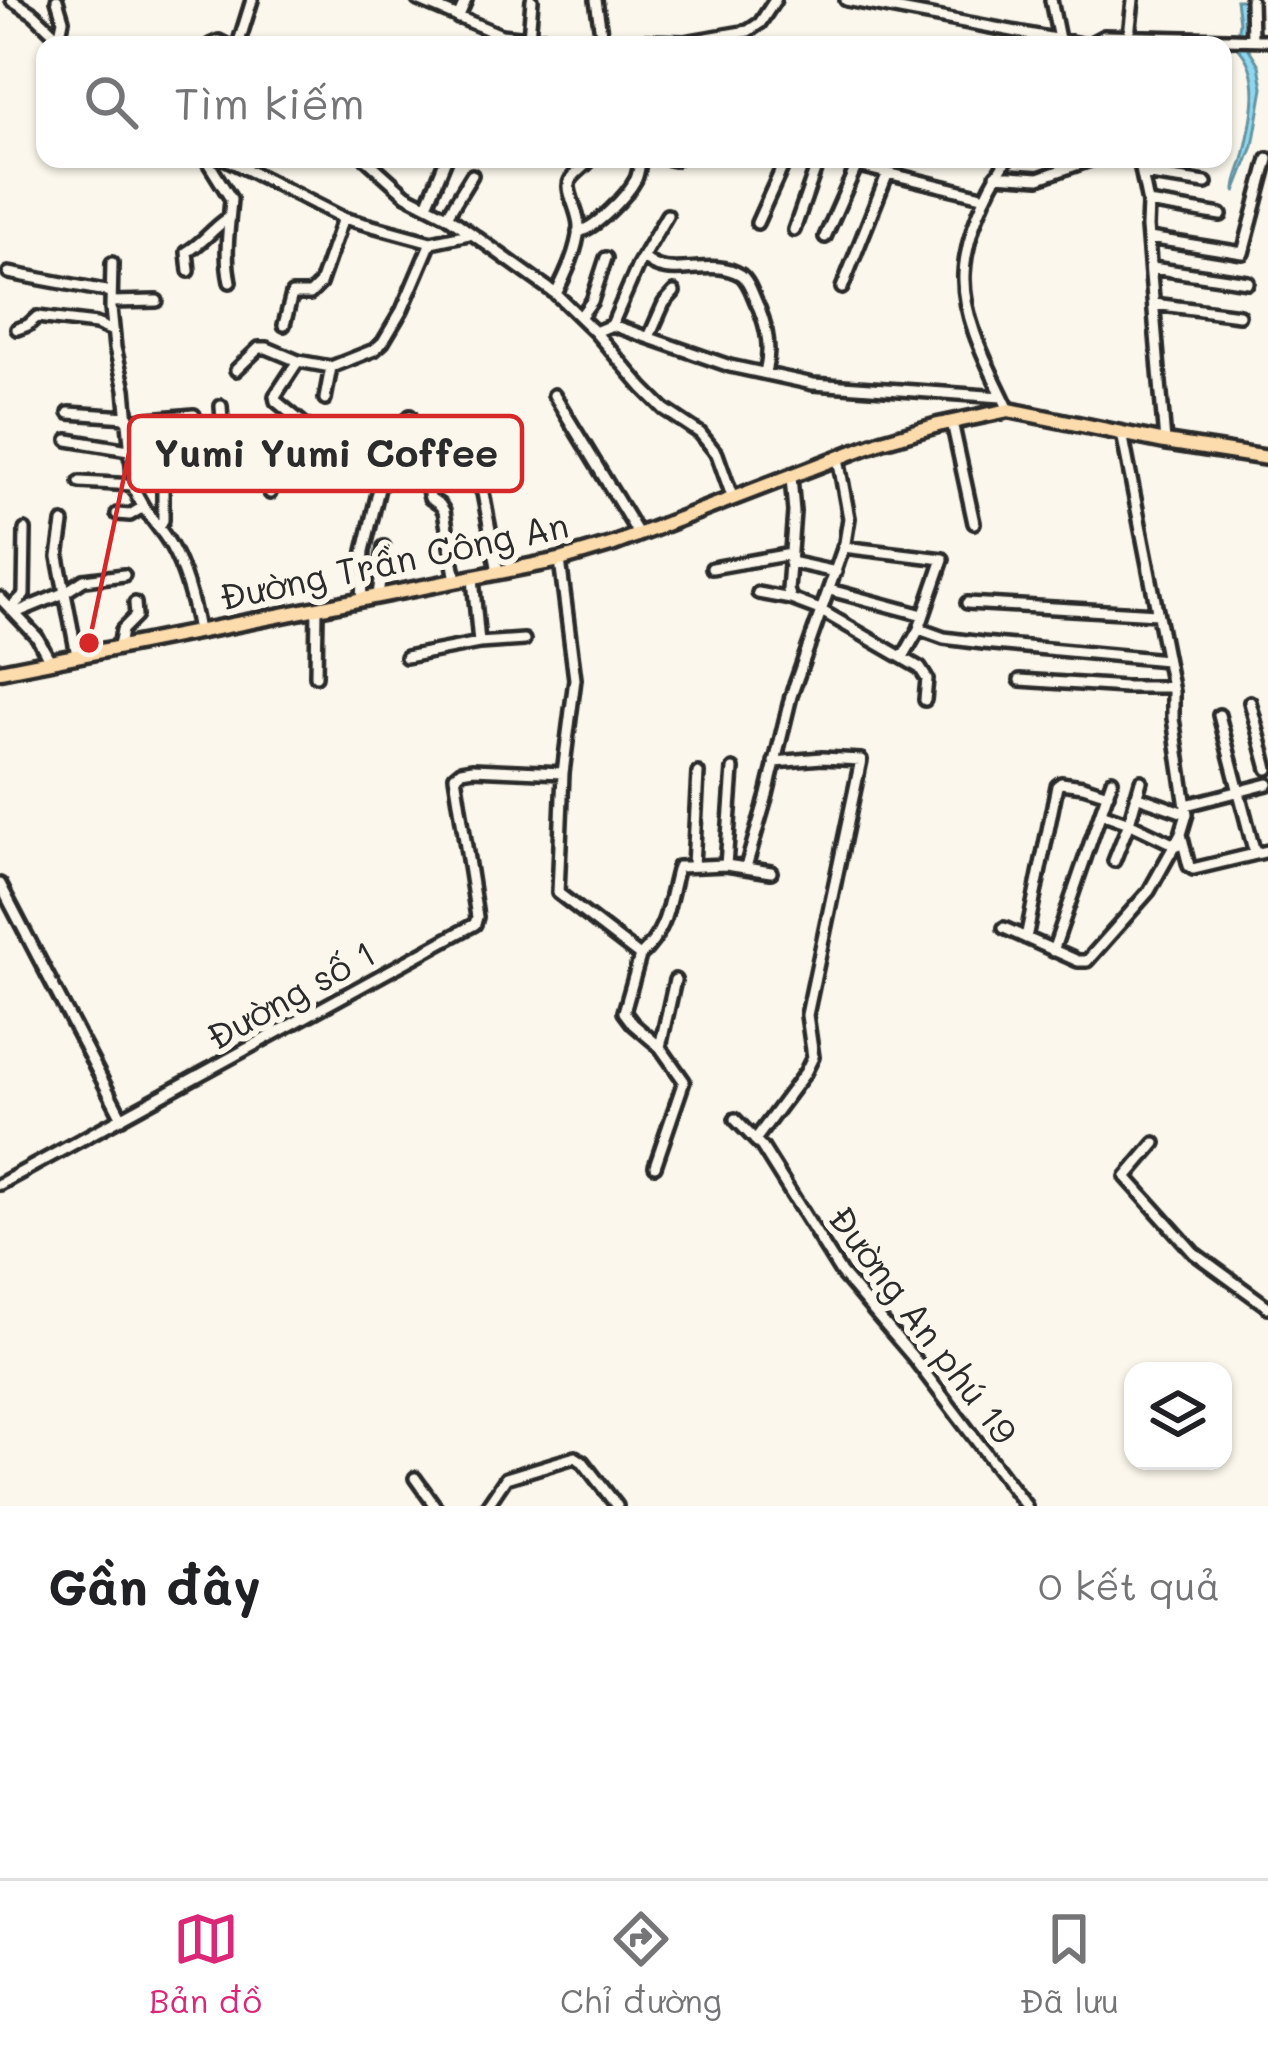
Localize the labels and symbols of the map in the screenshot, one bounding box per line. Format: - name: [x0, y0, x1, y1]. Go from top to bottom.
- callout: Yumi Yumi Coffee: [129, 416, 522, 491]
- text: Yumi Yumi Coffee: [154, 426, 498, 477]
- street label: Đường Trần Công An: [215, 500, 572, 619]
- street label: Đường số 1: [198, 928, 383, 1059]
- street label: Đường An phú 19: [819, 1195, 1029, 1453]

